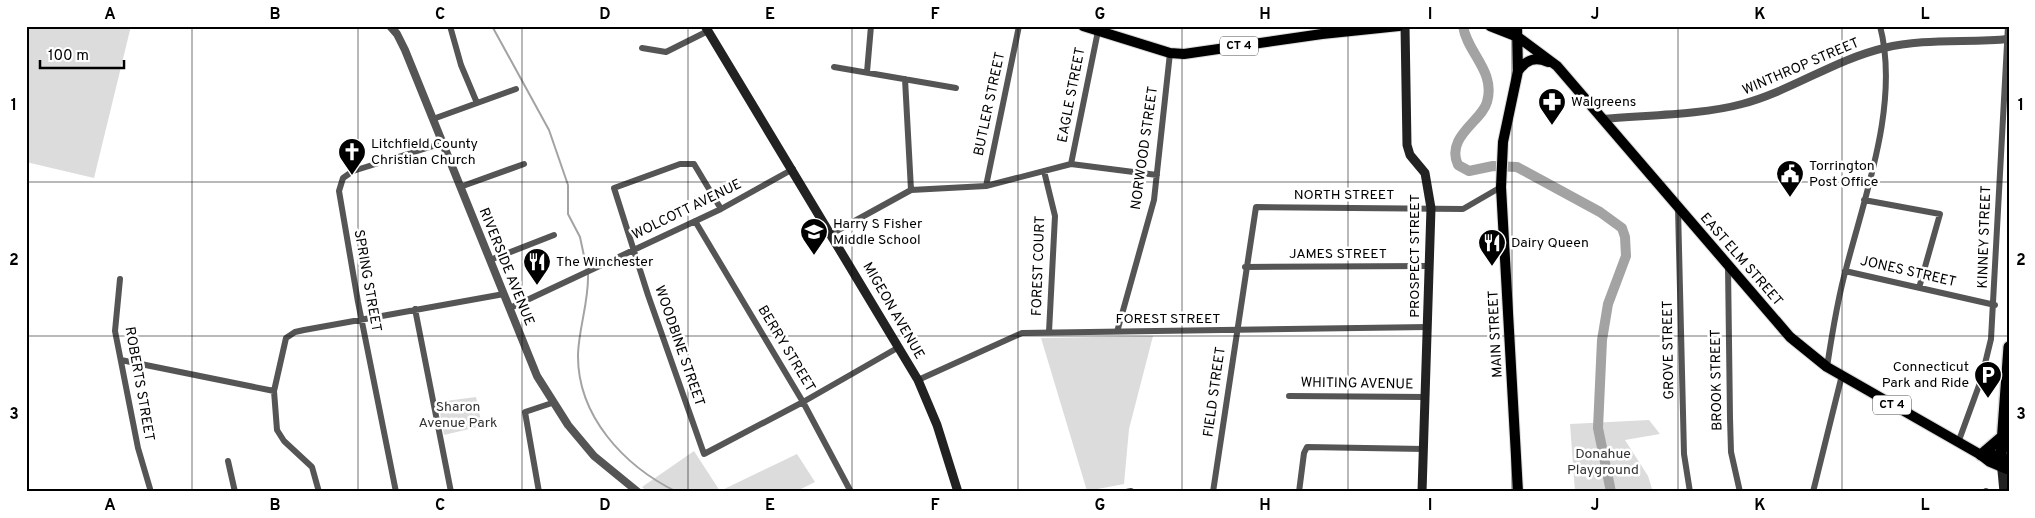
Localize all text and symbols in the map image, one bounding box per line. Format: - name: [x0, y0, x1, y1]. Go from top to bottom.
- text: A: [104, 5, 116, 25]
- text: B: [269, 5, 281, 25]
- text: C: [435, 5, 445, 25]
- text: D: [599, 5, 611, 25]
- text: E: [765, 5, 775, 25]
- text: F: [930, 5, 940, 25]
- text: G: [1095, 5, 1105, 25]
- text: H: [1259, 5, 1271, 25]
- text: I: [1428, 5, 1432, 25]
- text: J: [1591, 5, 1599, 25]
- text: K: [1754, 5, 1766, 25]
- text: L: [1920, 5, 1930, 25]
- street label: WINTHROP STREET: [1740, 35, 1862, 99]
- road number: CT 4: [1220, 36, 1258, 56]
- scale bar: [40, 38, 124, 70]
- street label: EAGLE STREET: [1054, 46, 1090, 144]
- text: 100 m: [48, 47, 89, 66]
- street label: BUTLER STREET: [971, 50, 1009, 158]
- street label: NORWOOD STREET: [1128, 85, 1162, 211]
- pharmacy icon: Walgreens: [1537, 87, 1567, 126]
- place label: Walgreens: [1571, 94, 1636, 111]
- text: 1: [11, 96, 17, 116]
- text: 1: [2018, 96, 2024, 116]
- place label: Litchfield County Christian Church: [371, 136, 478, 169]
- church icon: Litchfield County Christian Church: [337, 137, 367, 176]
- place label: Torrington Post Office: [1809, 158, 1878, 191]
- public building icon: Torrington Post Office: [1775, 159, 1805, 198]
- street label: WOLCOTT AVENUE: [629, 176, 745, 244]
- street label: KINNEY STREET: [1975, 185, 1995, 289]
- street label: NORTH STREET: [1294, 187, 1394, 204]
- street label: PROSPECT STREET: [1407, 194, 1424, 318]
- street label: RIVERSIDE AVENUE: [475, 206, 537, 328]
- street label: EAST ELM STREET: [1696, 210, 1786, 310]
- place label: Harry S Fisher Middle School: [833, 216, 923, 249]
- street label: FOREST COURT: [1029, 216, 1049, 316]
- school or university icon: Harry S Fisher Middle School: [799, 217, 829, 256]
- street label: SPRING STREET: [350, 228, 384, 334]
- restaurant icon: Dairy Queen: [1477, 228, 1507, 267]
- place label: Dairy Queen: [1511, 235, 1589, 252]
- street label: JAMES STREET: [1289, 246, 1387, 263]
- restaurant icon: The Winchester: [522, 247, 552, 286]
- text: 2: [9, 251, 19, 271]
- text: 2: [2016, 251, 2026, 271]
- street label: JONES STREET: [1858, 253, 1958, 291]
- place label: The Winchester: [556, 254, 654, 271]
- street label: MIGEON AVENUE: [858, 260, 928, 362]
- street label: WOODBINE STREET: [650, 283, 708, 409]
- street label: MAIN STREET: [1485, 290, 1507, 378]
- street label: GROVE STREET: [1660, 300, 1678, 400]
- street label: BERRY STREET: [754, 303, 818, 395]
- street label: FOREST STREET: [1116, 311, 1220, 328]
- street label: ROBERTS STREET: [121, 325, 157, 443]
- street label: BROOK STREET: [1708, 329, 1726, 431]
- street label: FIELD STREET: [1200, 346, 1230, 438]
- place label: Connecticut Park and Ride: [1882, 359, 1969, 392]
- parking icon: Connecticut Park and Ride: [1973, 360, 2003, 399]
- street label: WHITING AVENUE: [1300, 375, 1414, 393]
- road number: CT 4: [1873, 396, 1911, 414]
- park label: Sharon Avenue Park: [419, 399, 498, 432]
- text: 3: [9, 405, 19, 425]
- text: 3: [2016, 405, 2026, 425]
- park label: Donahue Playground: [1567, 446, 1639, 479]
- text: A: [104, 496, 116, 516]
- text: B: [269, 496, 281, 516]
- text: C: [435, 496, 445, 516]
- text: D: [599, 496, 611, 516]
- text: E: [765, 496, 775, 516]
- text: F: [930, 496, 940, 516]
- text: G: [1095, 496, 1105, 516]
- text: H: [1259, 496, 1271, 516]
- text: I: [1428, 496, 1432, 516]
- text: J: [1591, 496, 1599, 516]
- text: K: [1754, 496, 1766, 516]
- text: L: [1920, 496, 1930, 516]

